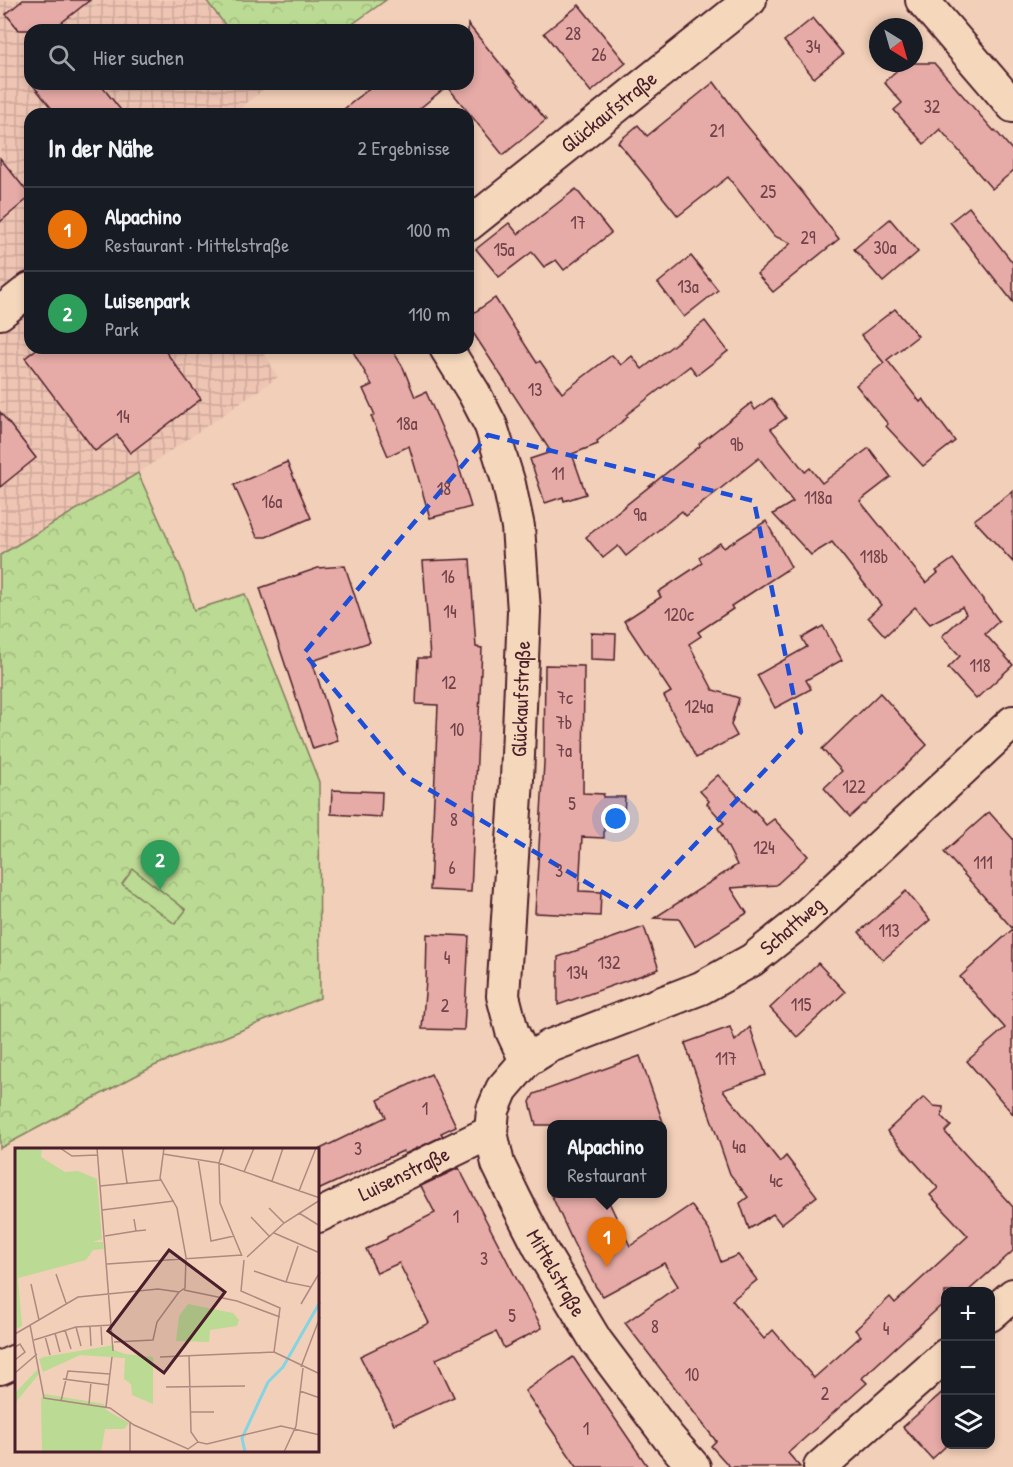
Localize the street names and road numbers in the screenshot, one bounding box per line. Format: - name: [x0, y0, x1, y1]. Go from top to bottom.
- street label: Glückaufstraße: [554, 64, 663, 159]
- street label: Glückaufstraße: [504, 640, 537, 758]
- street label: Schattweg: [753, 890, 830, 962]
- street label: Luisenstraße: [353, 1139, 454, 1208]
- street label: Mittelstraße: [520, 1224, 593, 1322]

